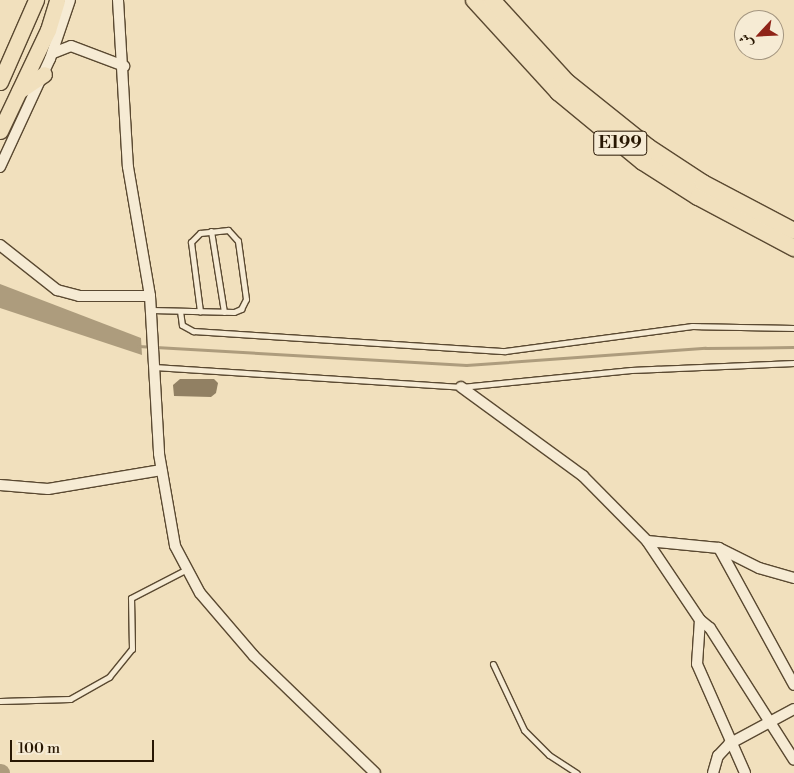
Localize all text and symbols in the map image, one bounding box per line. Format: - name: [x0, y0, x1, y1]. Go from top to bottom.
- north arrow: [734, 10, 784, 60]
- text: ش: [735, 31, 757, 51]
- road number: E199: [592, 128, 648, 158]
- scale bar: [12, 730, 156, 762]
- text: 100 m: [18, 739, 60, 758]

